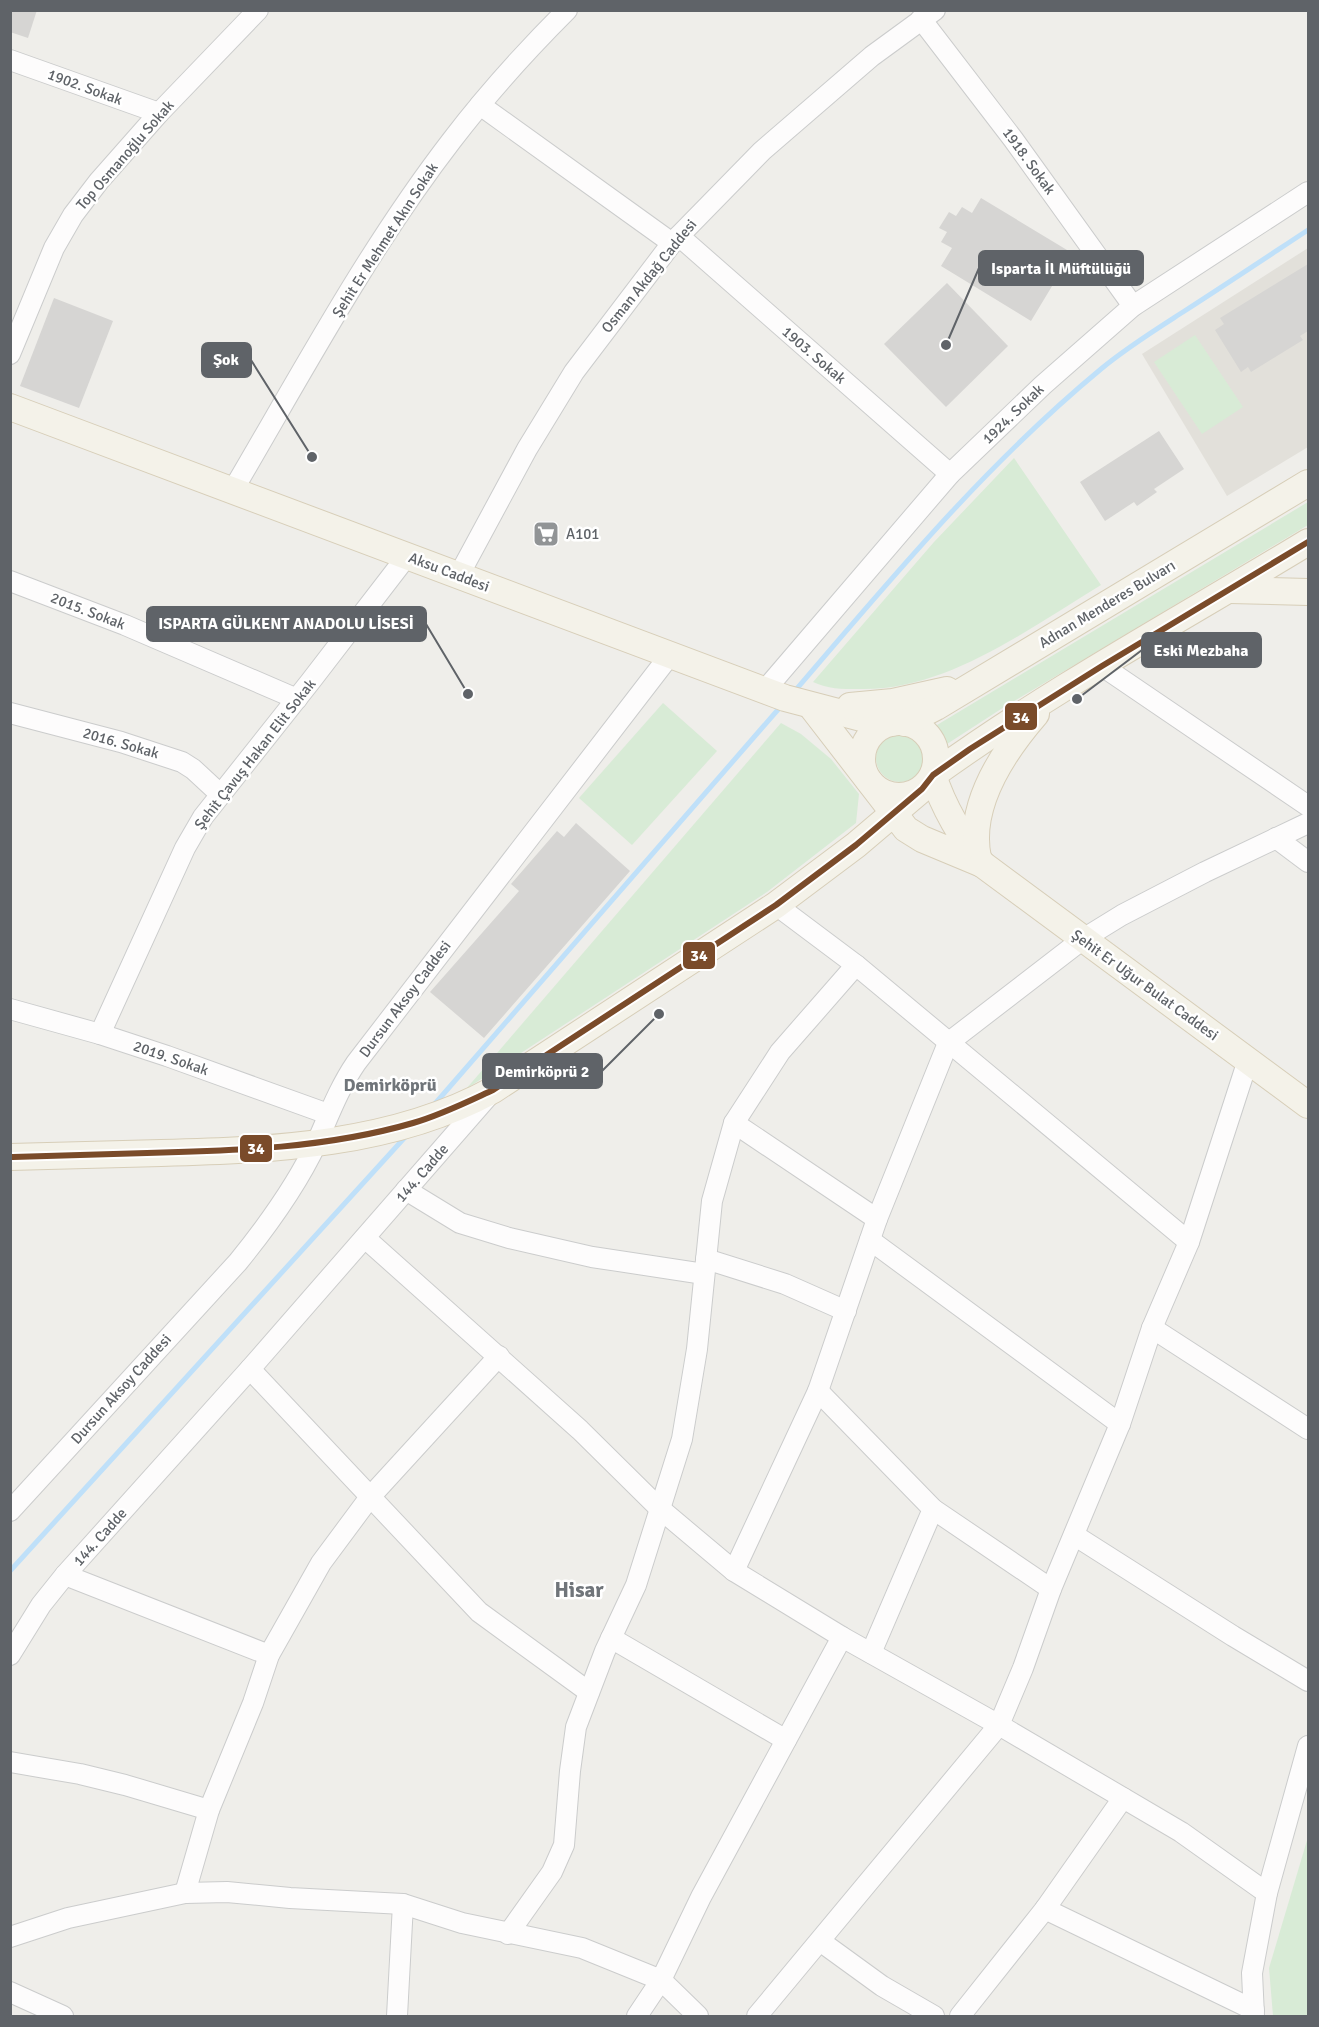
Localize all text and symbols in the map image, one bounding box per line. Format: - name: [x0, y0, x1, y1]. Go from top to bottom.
- street label: 1902. Sokak: [45, 65, 125, 109]
- street label: Top Osmanoğlu Sokak: [72, 96, 178, 214]
- street label: 1918. Sokak: [999, 124, 1060, 198]
- street label: Şehit Er Mehmet Akın Sokak: [328, 159, 442, 321]
- street label: Osman Akdağ Caddesi: [598, 215, 700, 337]
- callout: Isparta İl Müftülüğü: [979, 251, 1143, 285]
- text: Isparta İl Müftülüğü: [991, 259, 1131, 279]
- street label: 1903. Sokak: [778, 322, 850, 388]
- callout: Şok: [202, 343, 251, 377]
- text: Şok: [213, 350, 239, 370]
- street label: 1924. Sokak: [979, 380, 1048, 448]
- supermarket icon: A101: [531, 519, 561, 549]
- place label: A101: [566, 525, 599, 543]
- street label: Aksu Caddesi: [406, 548, 492, 596]
- street label: Adnan Menderes Bulvarı: [1036, 556, 1178, 652]
- street label: 2015. Sokak: [48, 589, 128, 634]
- callout: ISPARTA GÜLKENT ANADOLU LİSESİ: [147, 607, 426, 641]
- text: ISPARTA GÜLKENT ANADOLU LİSESİ: [158, 614, 414, 634]
- callout: Eski Mezbaha: [1142, 633, 1261, 667]
- text: Eski Mezbaha: [1154, 641, 1248, 661]
- street label: Şehit Çavuş Hakan Elit Sokak: [191, 675, 320, 833]
- line badge: 34: [1004, 702, 1038, 731]
- text: 34: [1012, 708, 1030, 728]
- street label: 2016. Sokak: [81, 724, 162, 763]
- street label: Şehit Er Uğur Bulat Caddesi: [1068, 926, 1222, 1044]
- street label: Dursun Aksoy Caddesi: [355, 937, 455, 1061]
- line badge: 34: [682, 941, 716, 970]
- text: 34: [690, 946, 708, 966]
- street label: 2019. Sokak: [131, 1037, 211, 1079]
- callout: Demirköprü 2: [483, 1054, 602, 1088]
- text: Demirköprü 2: [494, 1062, 590, 1082]
- district label: Demirköprü: [343, 1074, 437, 1096]
- line badge: 34: [239, 1134, 273, 1163]
- text: 34: [247, 1139, 265, 1159]
- street label: 144. Cadde: [392, 1140, 452, 1206]
- street label: Dursun Aksoy Caddesi: [67, 1330, 175, 1448]
- street label: 144. Cadde: [69, 1504, 131, 1570]
- district label: Hisar: [554, 1577, 604, 1603]

